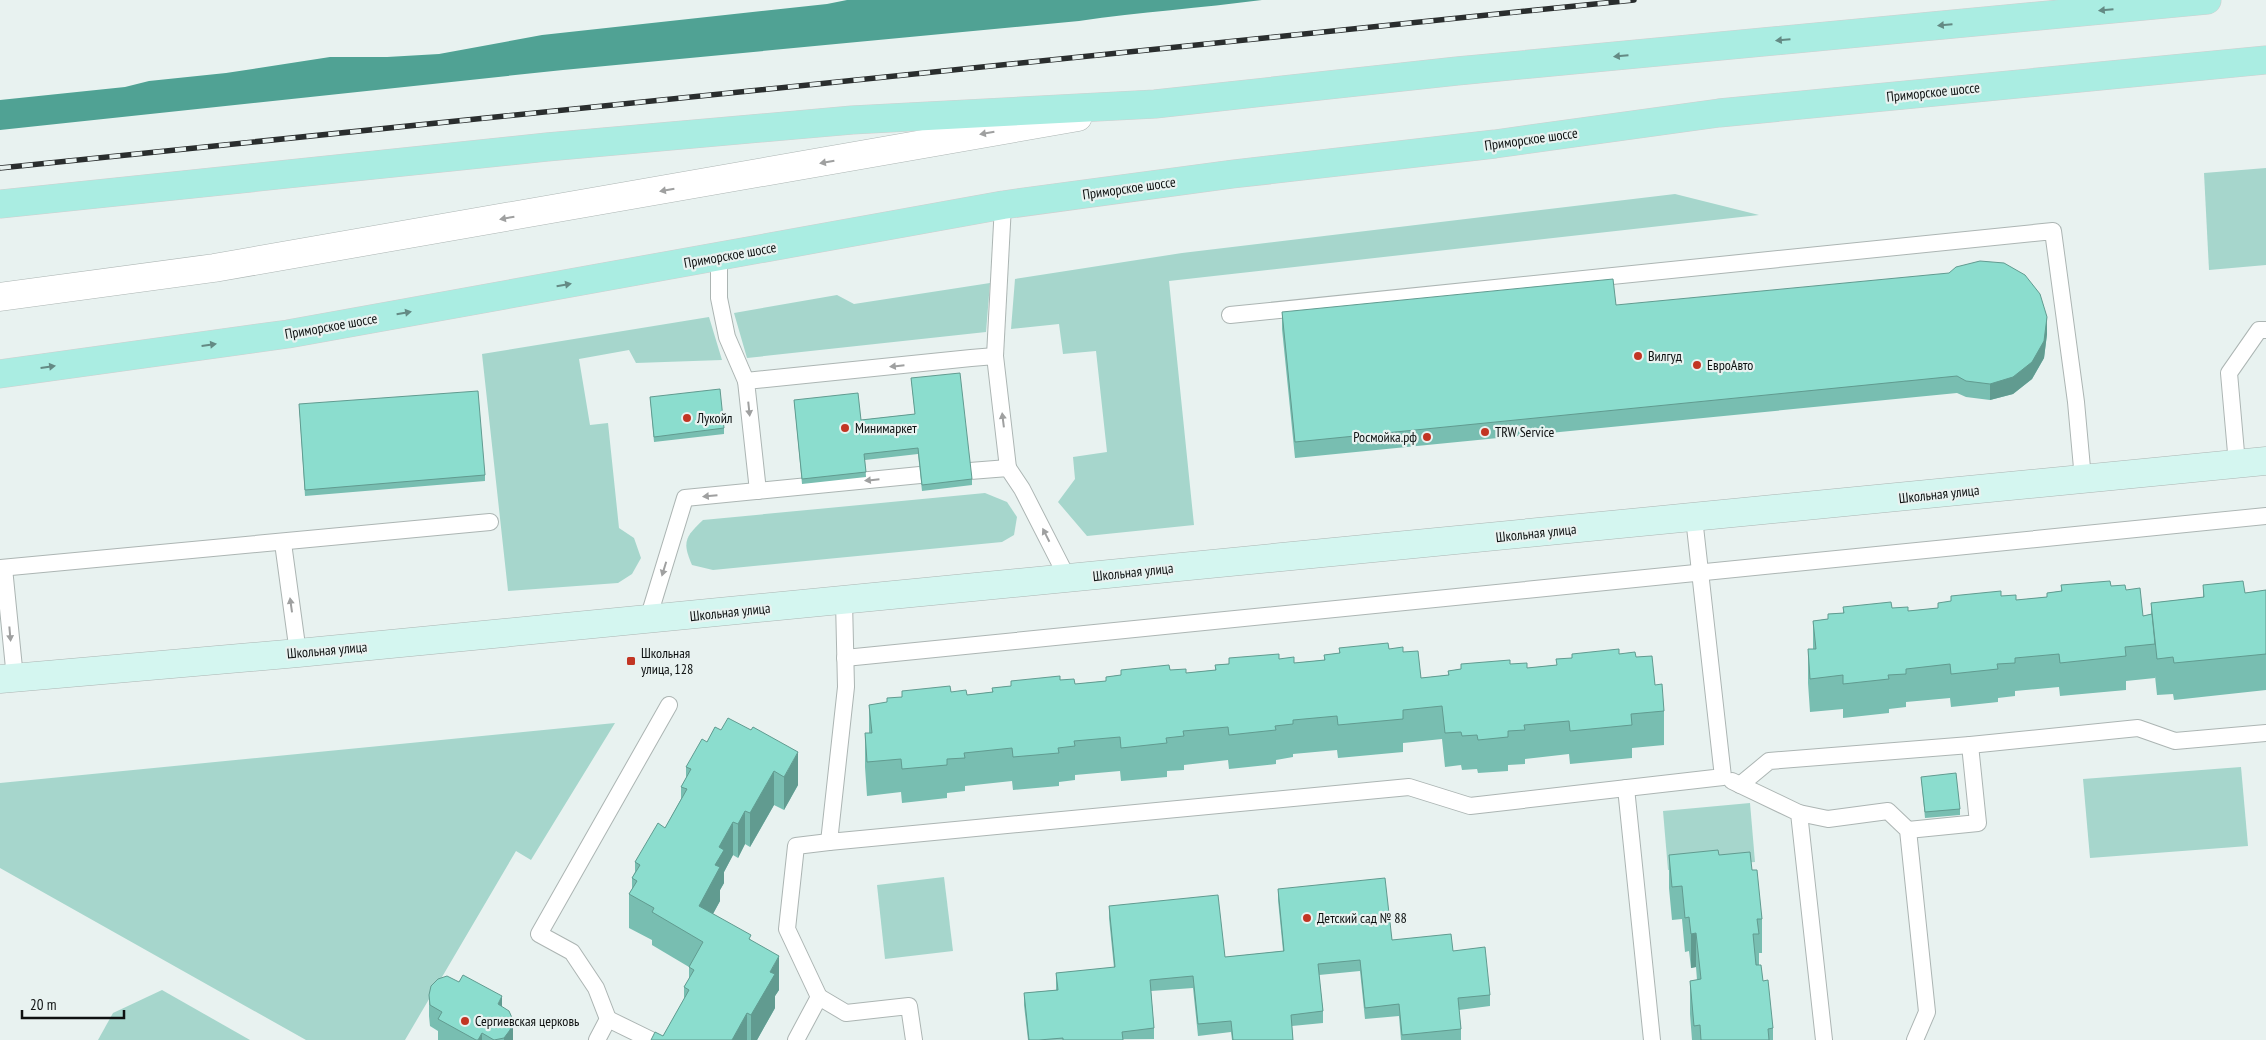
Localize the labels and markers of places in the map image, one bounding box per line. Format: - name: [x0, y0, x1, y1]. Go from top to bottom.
- place label: Вилгуд: [1648, 347, 1682, 365]
- marker: Вилгуд: [1632, 350, 1644, 362]
- place label: ЕвроАвто: [1707, 356, 1753, 374]
- marker: ЕвроАвто: [1691, 359, 1703, 371]
- place label: Лукойл: [696, 409, 733, 427]
- marker: Лукойл: [681, 412, 693, 424]
- place label: Минимаркет: [855, 419, 917, 437]
- marker: Минимаркет: [839, 422, 851, 434]
- place label: TRW Service: [1495, 423, 1554, 441]
- marker: TRW Service: [1479, 426, 1491, 438]
- place label: Росмойка.рф: [1353, 428, 1417, 446]
- marker: Росмойка.рф: [1421, 431, 1433, 443]
- place label: Школьная улица, 128: [641, 644, 693, 678]
- marker: Школьная улица, 128: [625, 655, 637, 667]
- place label: Детский сад № 88: [1317, 909, 1407, 927]
- marker: Детский сад № 88: [1301, 912, 1313, 924]
- place label: Сергиевская церковь: [475, 1012, 579, 1030]
- marker: Сергиевская церковь: [459, 1015, 471, 1027]

